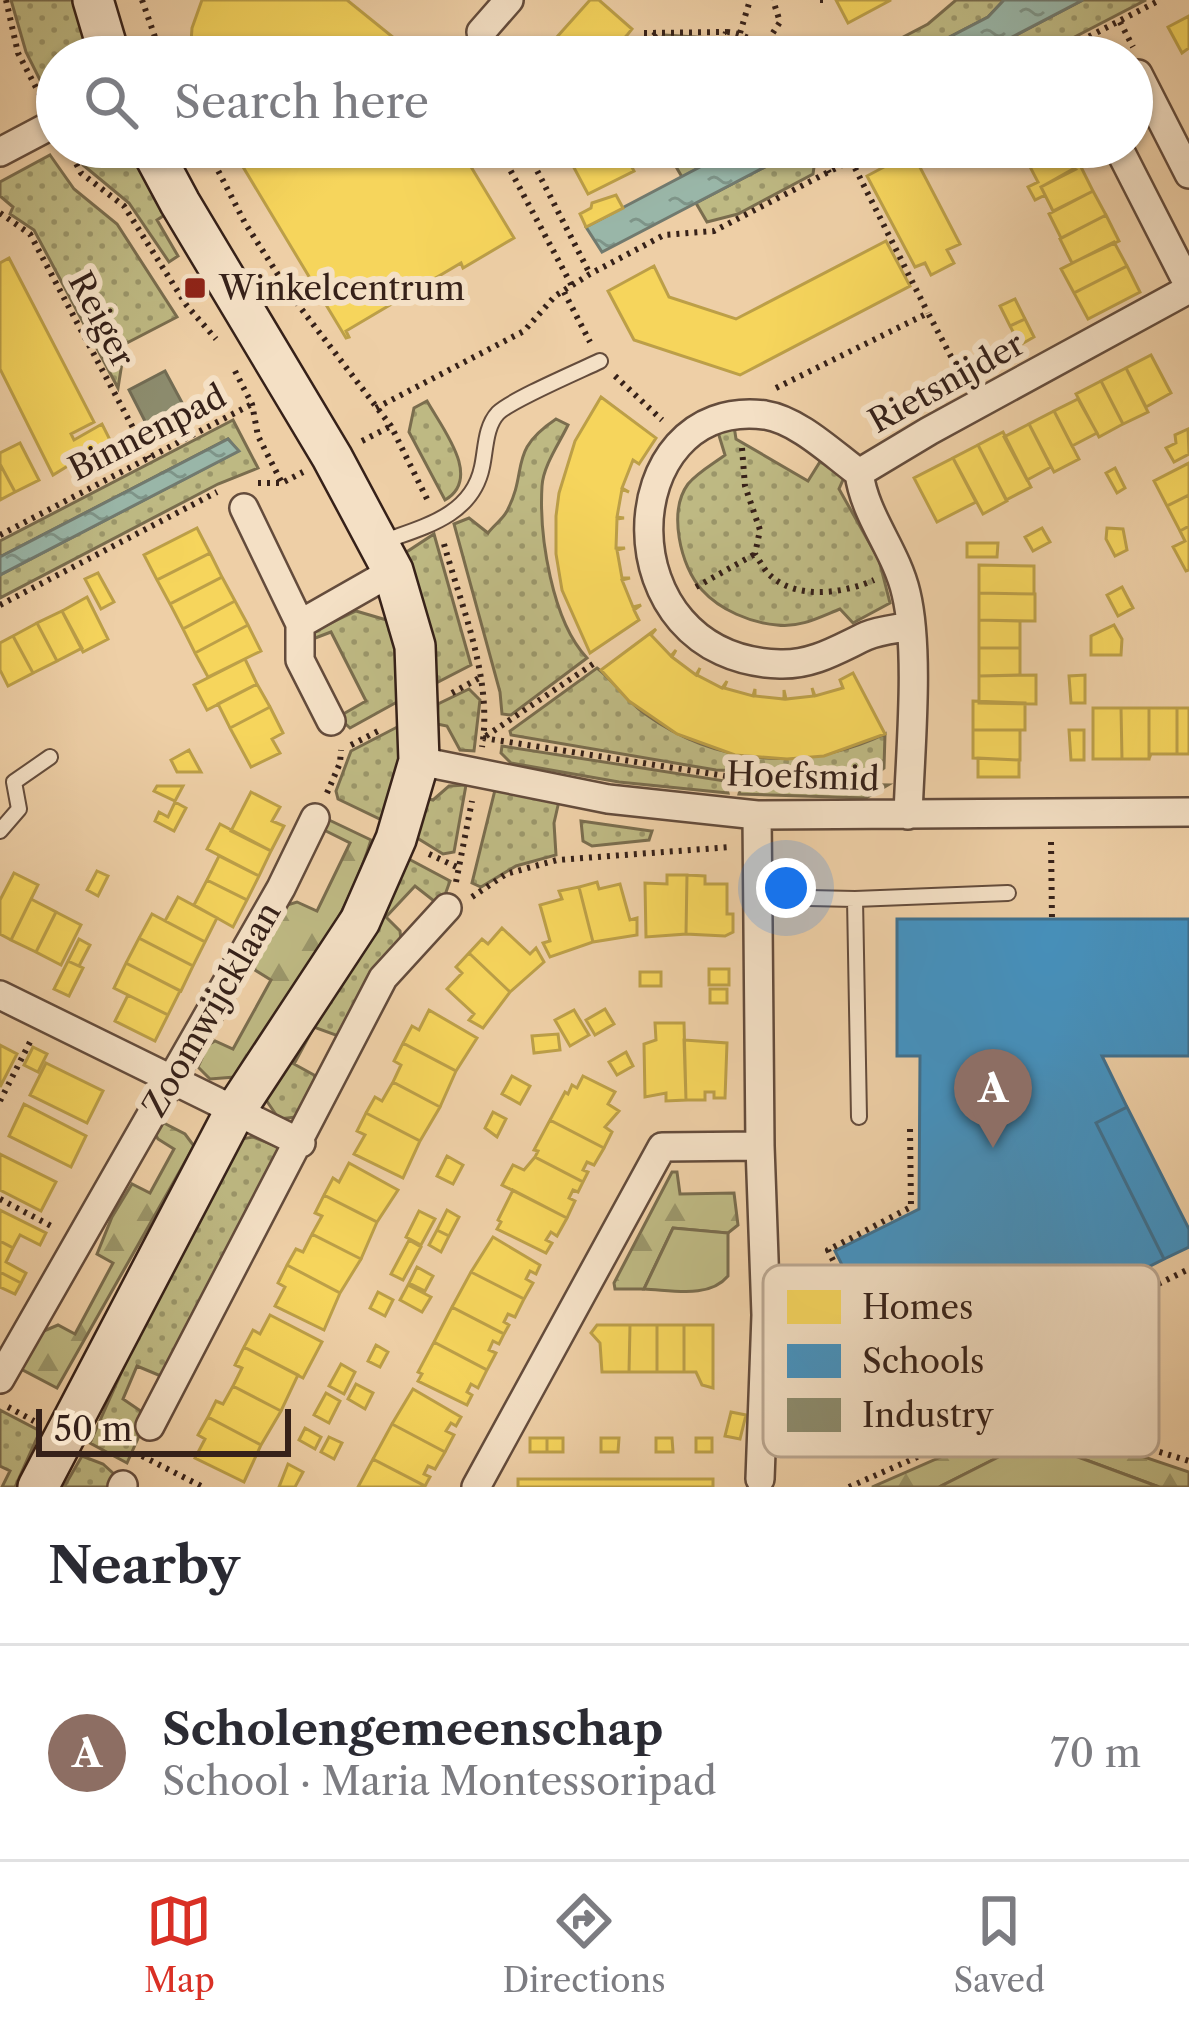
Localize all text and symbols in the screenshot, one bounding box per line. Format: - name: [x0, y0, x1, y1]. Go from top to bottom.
- search box: [36, 36, 1153, 168]
- icon: search: [78, 69, 144, 135]
- text: Search here: [174, 74, 429, 130]
- street label: Reiger: [59, 265, 144, 374]
- place label: Winkelcentrum: [218, 268, 465, 309]
- marker: Winkelcentrum: [182, 275, 208, 301]
- street label: Rietsnijder: [861, 323, 1031, 442]
- street label: Binnenpad: [62, 375, 233, 490]
- street label: Hoefsmid: [726, 753, 880, 800]
- your location: [756, 858, 816, 918]
- street label: Zoomwijcklaan: [133, 895, 289, 1124]
- pin: A: [954, 1049, 1032, 1148]
- legend: [763, 1265, 1159, 1457]
- text: Homes: [862, 1287, 973, 1328]
- text: Schools: [862, 1341, 984, 1382]
- text: Industry: [862, 1395, 994, 1436]
- scale bar: [36, 1403, 291, 1456]
- text: 50 m: [54, 1409, 132, 1450]
- text: Nearby: [48, 1534, 240, 1596]
- text: Scholengemeenschap: [162, 1701, 663, 1757]
- text: A: [72, 1729, 102, 1777]
- text: 70 m: [1050, 1729, 1141, 1777]
- text: School · Maria Montessoripad: [162, 1757, 717, 1805]
- tab: Map: [144, 1888, 215, 2001]
- tab: Directions: [503, 1888, 666, 2001]
- tab: Saved: [953, 1888, 1045, 2001]

